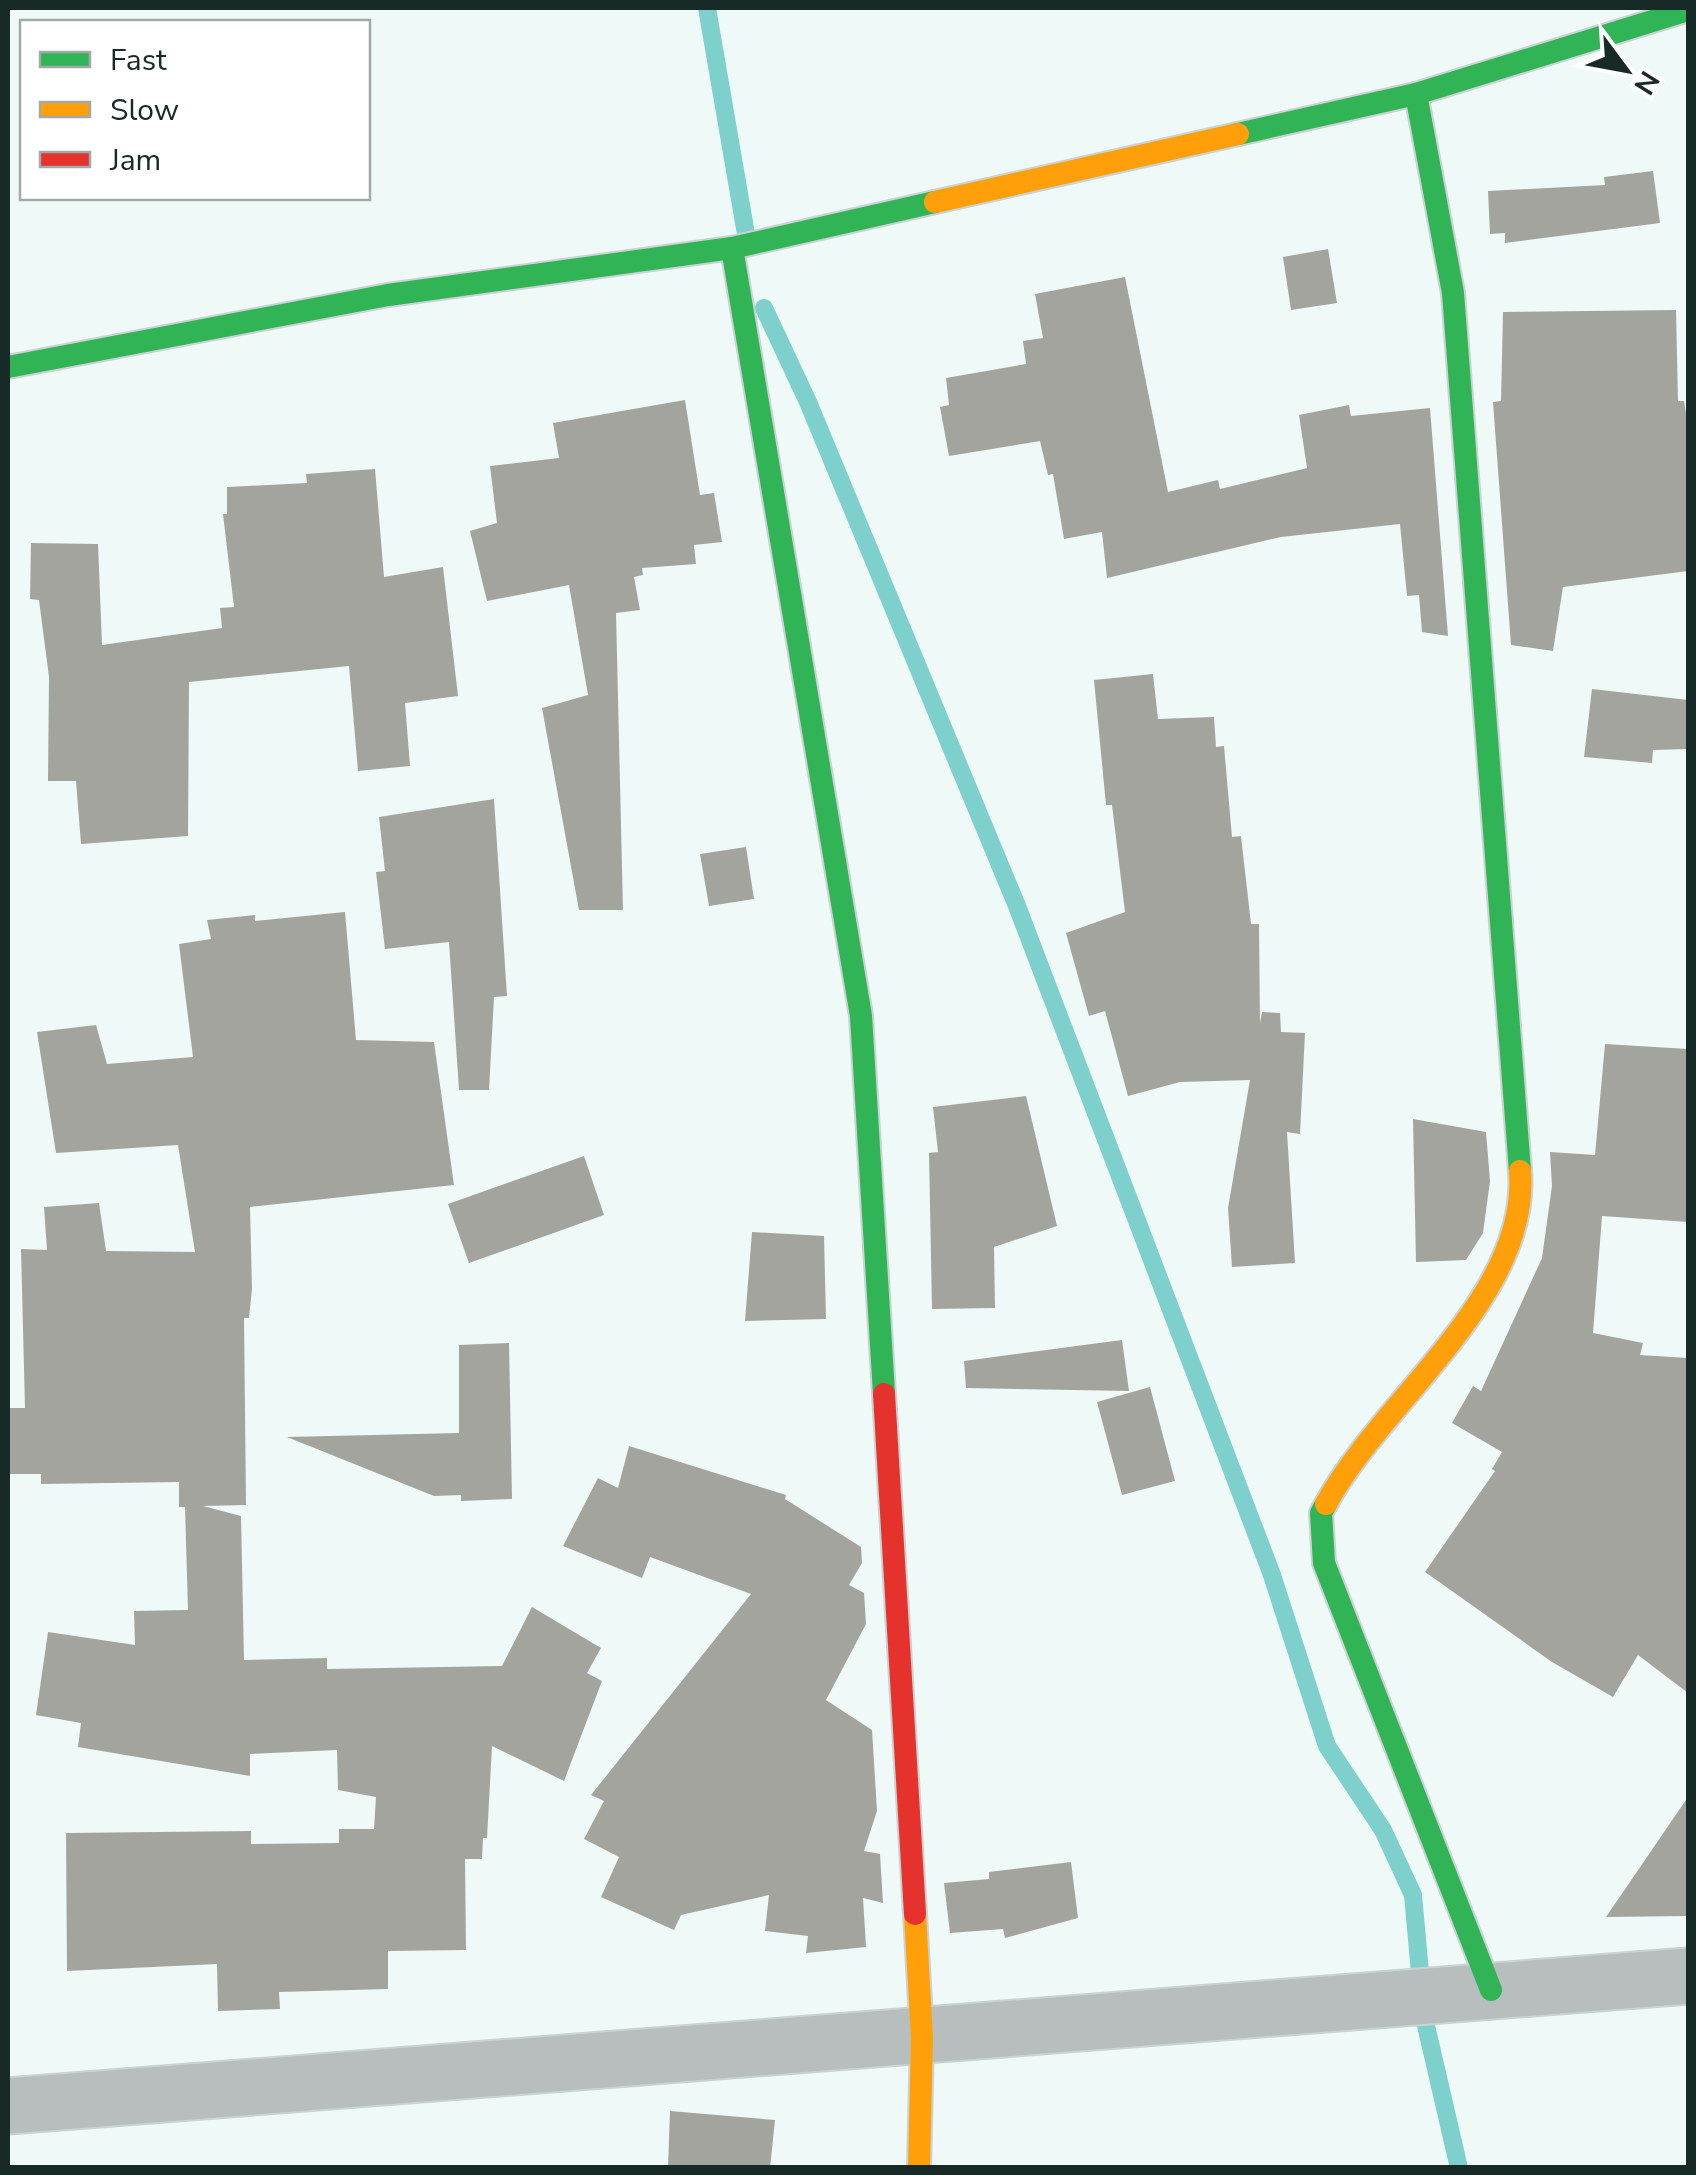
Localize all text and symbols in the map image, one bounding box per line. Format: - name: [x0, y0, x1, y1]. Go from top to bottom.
- legend: [20, 20, 370, 200]
- north arrow: [1576, 20, 1676, 120]
- text: Fast: [110, 40, 167, 81]
- text: N: [1625, 64, 1668, 102]
- text: Slow: [110, 90, 179, 131]
- text: Jam: [109, 140, 161, 181]

